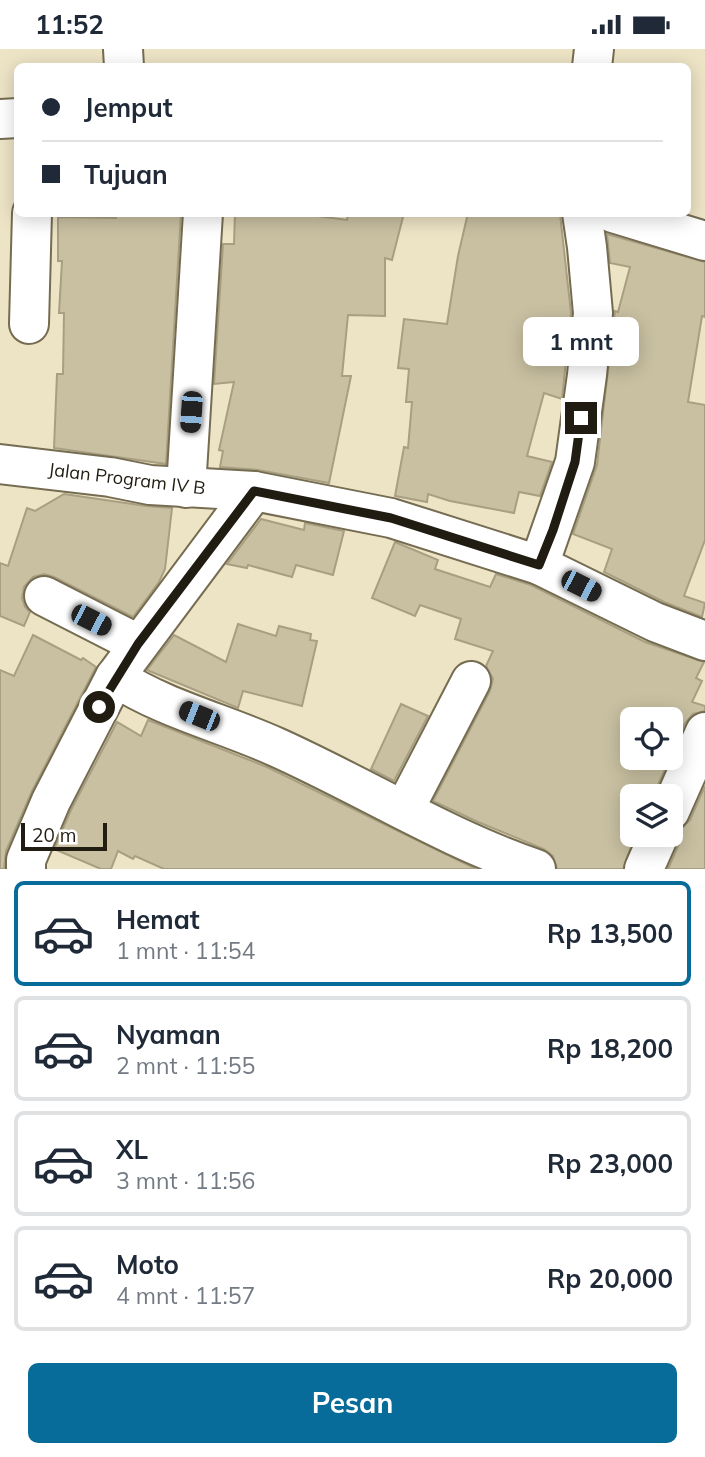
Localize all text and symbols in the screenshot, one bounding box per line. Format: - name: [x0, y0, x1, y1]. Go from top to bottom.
- text: 11:52: [35, 8, 104, 41]
- text: Jemput: [84, 91, 173, 124]
- text: Tujuan: [84, 158, 168, 191]
- callout: 1 mnt: [523, 317, 639, 365]
- text: 1 mnt: [549, 327, 613, 356]
- car: [180, 390, 203, 434]
- route end: [565, 402, 597, 434]
- street label: Jalan Program IV B: [47, 457, 207, 500]
- car: [558, 567, 605, 605]
- car: [68, 601, 115, 639]
- route start: [83, 691, 115, 723]
- car: [176, 698, 223, 734]
- map controls: [620, 707, 683, 847]
- button: locate: [620, 707, 683, 770]
- button: layers: [620, 784, 683, 847]
- scale bar: [21, 820, 107, 852]
- text: 20 m: [32, 823, 76, 847]
- icon: car: [32, 902, 95, 965]
- text: Hemat: [116, 903, 200, 936]
- text: Rp 13,500: [547, 917, 673, 950]
- text: 1 mnt · 11:54: [116, 936, 255, 965]
- icon: car: [32, 1017, 95, 1080]
- text: Nyaman: [116, 1018, 221, 1051]
- text: Rp 18,200: [547, 1032, 673, 1065]
- text: 2 mnt · 11:55: [116, 1051, 255, 1080]
- icon: car: [32, 1132, 95, 1195]
- text: XL: [116, 1133, 148, 1166]
- text: Rp 23,000: [547, 1147, 673, 1180]
- text: 3 mnt · 11:56: [116, 1166, 255, 1195]
- icon: car: [32, 1247, 95, 1310]
- text: Moto: [116, 1248, 179, 1281]
- text: Rp 20,000: [547, 1262, 673, 1295]
- text: 4 mnt · 11:57: [116, 1281, 255, 1310]
- button: Pesan: [28, 1363, 677, 1443]

